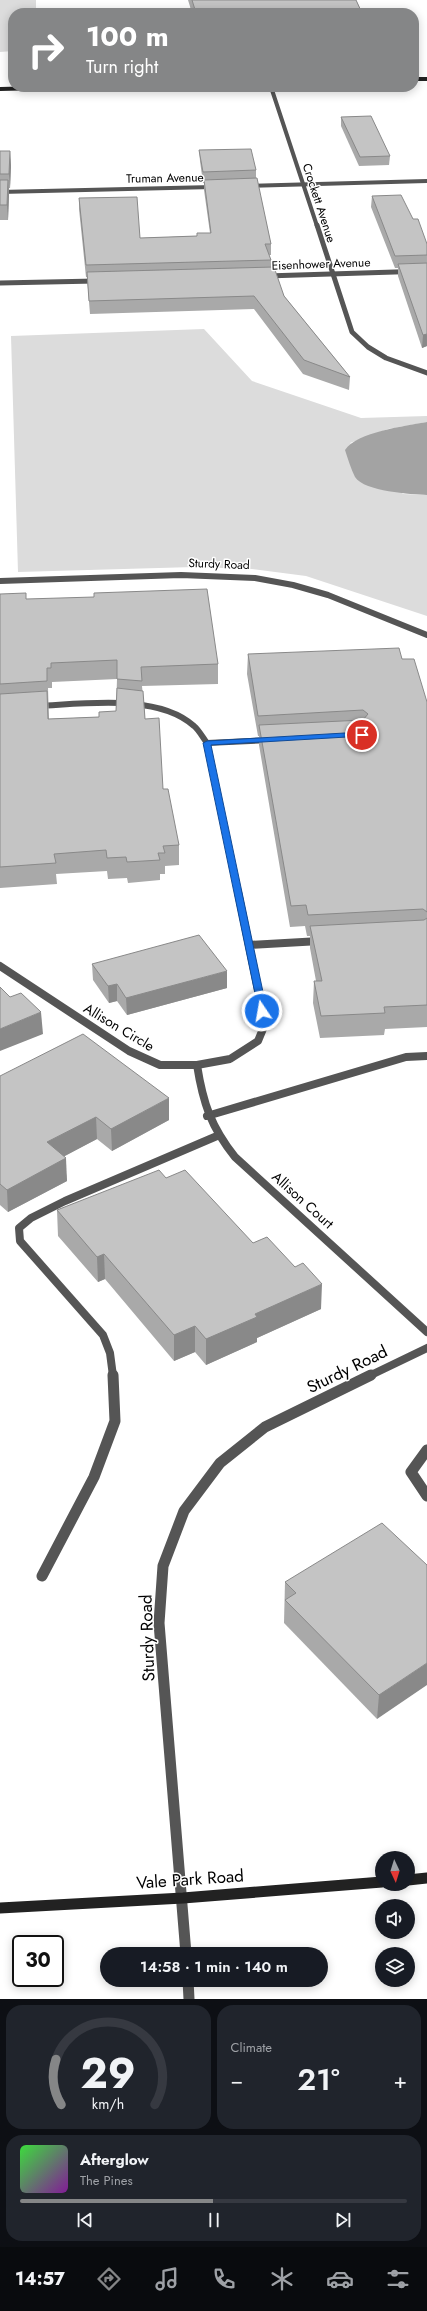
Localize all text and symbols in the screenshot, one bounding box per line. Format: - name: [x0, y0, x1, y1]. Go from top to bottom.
- text: 100 m: [86, 16, 169, 57]
- icon: right: [20, 24, 72, 76]
- text: Turn right: [86, 54, 158, 80]
- street label: Crockett Avenue: [298, 161, 340, 245]
- street label: Truman Avenue: [126, 168, 204, 188]
- street label: Eisenhower Avenue: [271, 253, 371, 275]
- street label: Sturdy Road: [188, 554, 250, 574]
- pin: [345, 718, 379, 752]
- icon: arrive: [351, 724, 373, 746]
- position arrow: [241, 990, 283, 1032]
- street label: Allison Circle: [80, 998, 158, 1056]
- street label: Allison Court: [268, 1167, 339, 1234]
- street label: Sturdy Road: [303, 1339, 391, 1399]
- street label: Sturdy Road: [133, 1594, 161, 1682]
- north arrow: [375, 1851, 415, 1891]
- map controls: [375, 1851, 415, 1987]
- street label: Vale Park Road: [136, 1863, 244, 1895]
- button: sound: [375, 1899, 415, 1939]
- speed limit sign: 30: [12, 1935, 64, 1987]
- button: layers: [375, 1947, 415, 1987]
- text: 14:58 · 1 min · 140 m: [140, 1956, 288, 1978]
- text: Climate: [231, 2038, 272, 2057]
- text: 29: [81, 2043, 136, 2104]
- text: 21°: [297, 2058, 340, 2101]
- text: −: [231, 2064, 243, 2096]
- text: +: [393, 2064, 407, 2096]
- text: km/h: [92, 2094, 124, 2114]
- text: Afterglow: [80, 2149, 149, 2171]
- text: The Pines: [80, 2171, 133, 2190]
- icon: previous: [74, 2209, 96, 2231]
- icon: pause: [203, 2209, 225, 2231]
- icon: next: [332, 2209, 354, 2231]
- icon: directions: [95, 2265, 123, 2293]
- icon: music: [153, 2265, 181, 2293]
- icon: phone: [210, 2265, 238, 2293]
- icon: climate: [268, 2265, 296, 2293]
- icon: car: [326, 2265, 354, 2293]
- icon: filters: [384, 2265, 412, 2293]
- text: 14:57: [15, 2266, 65, 2292]

